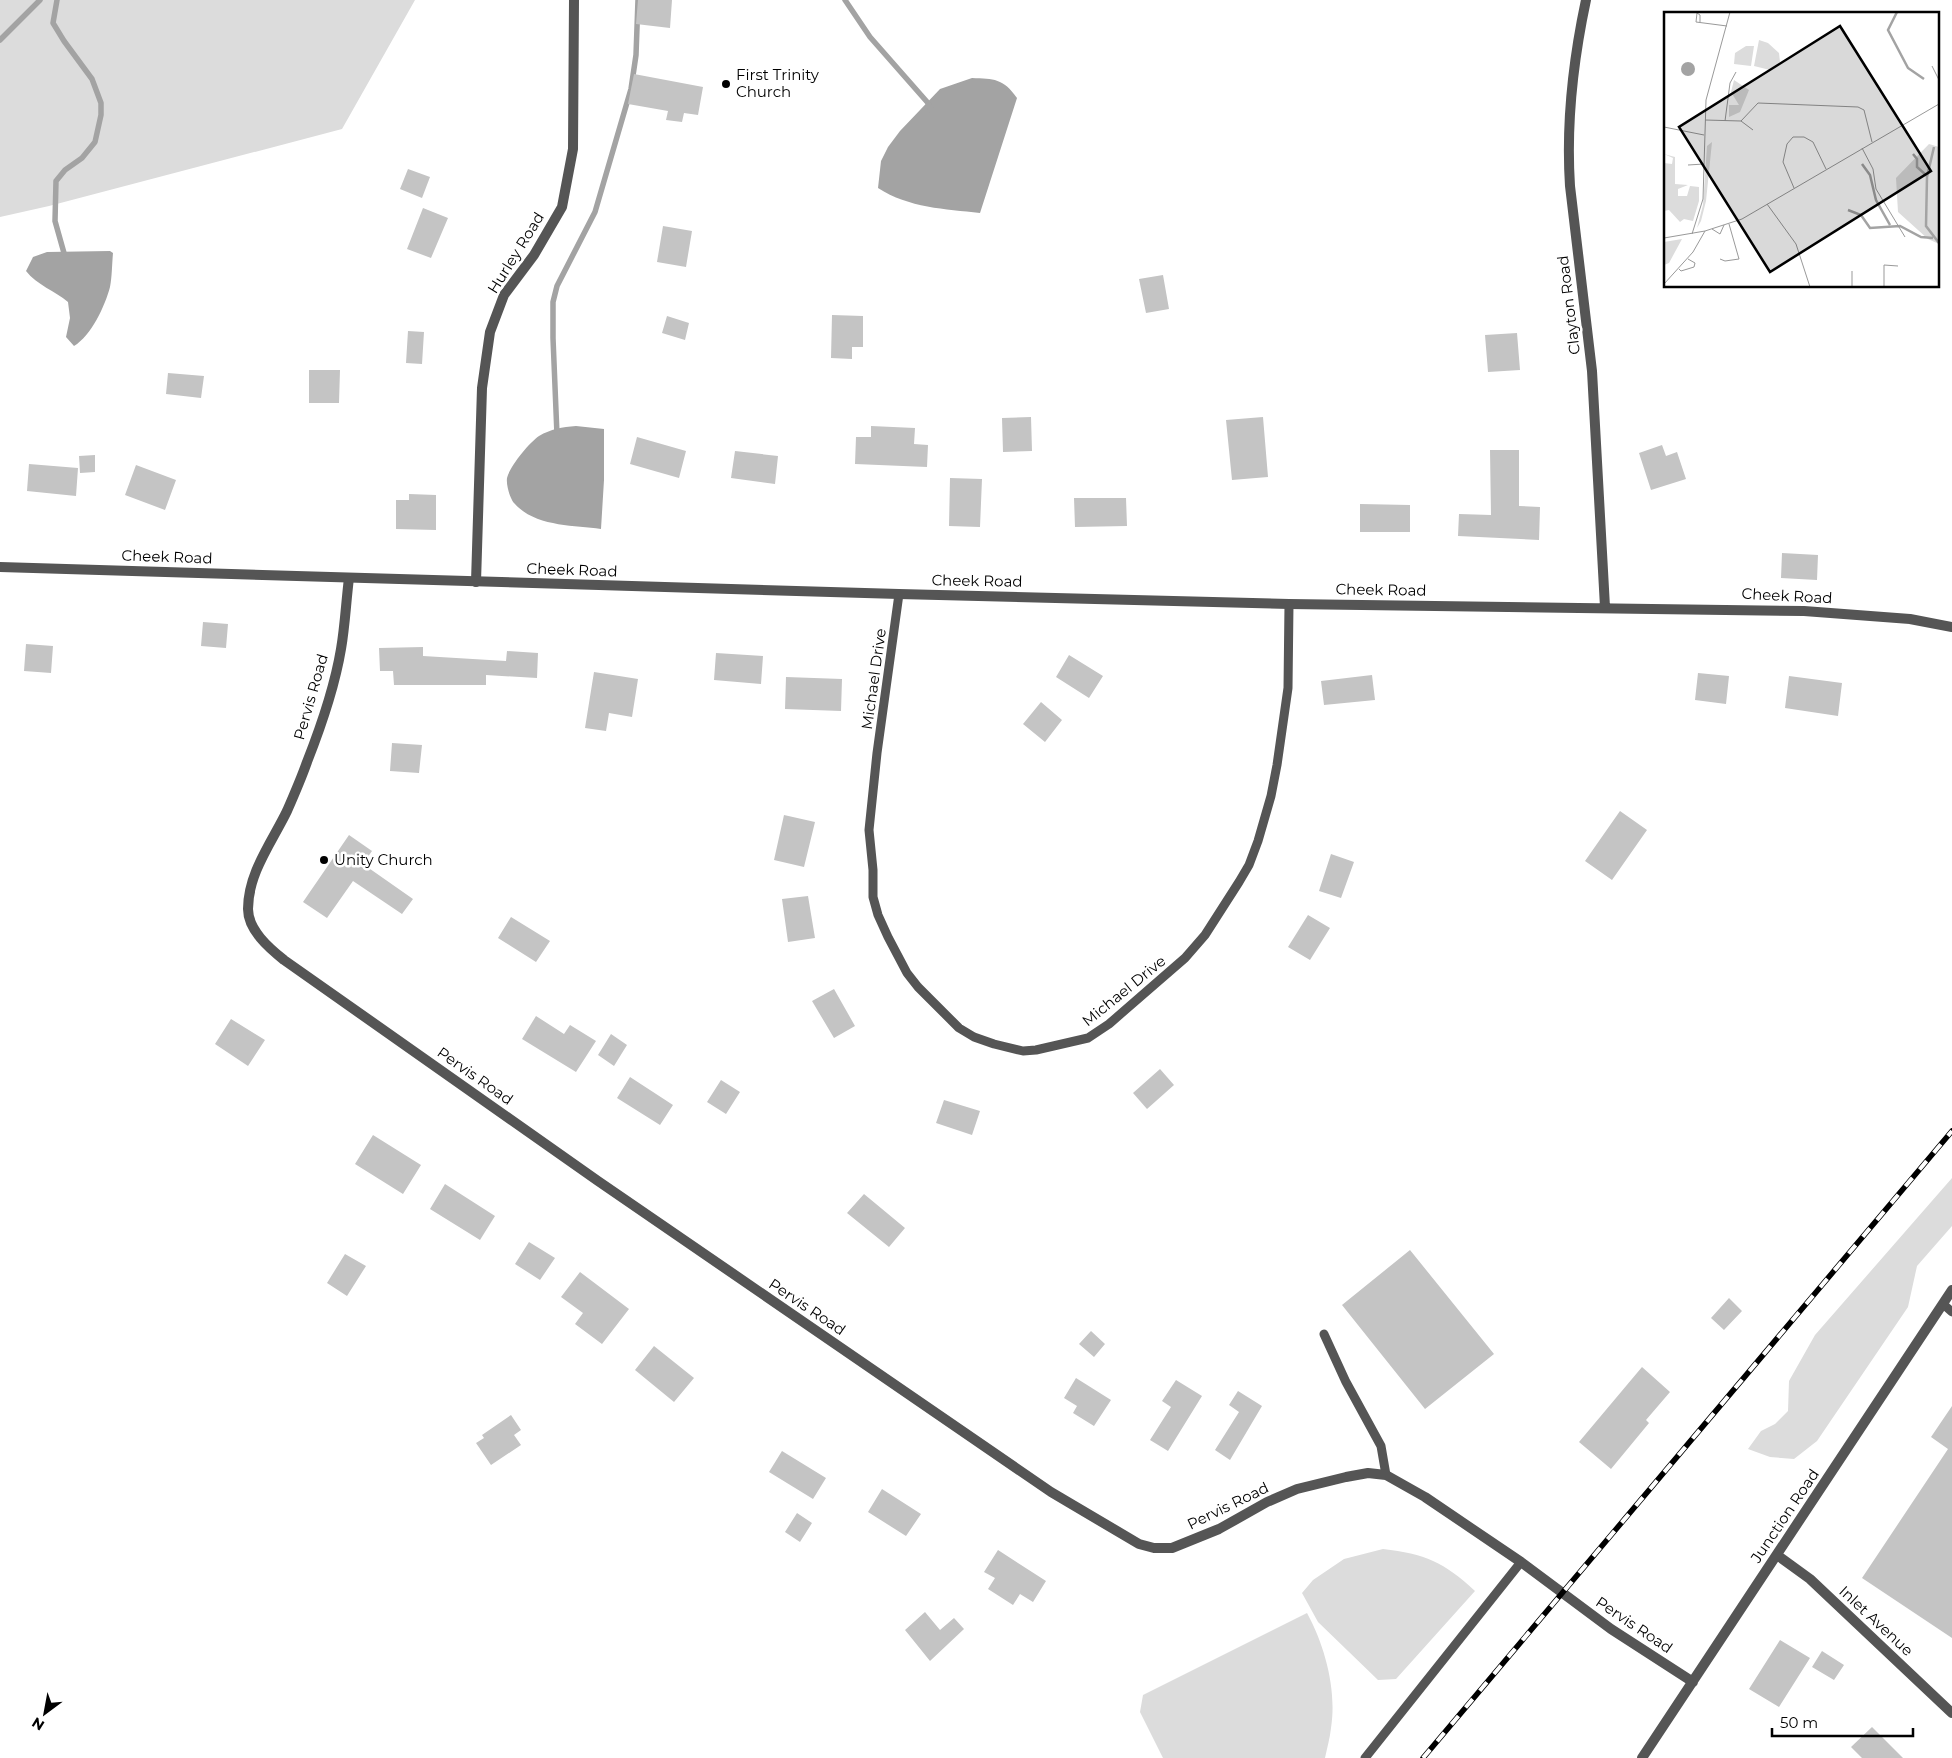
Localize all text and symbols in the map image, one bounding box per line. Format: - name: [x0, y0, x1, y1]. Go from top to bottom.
- inset map: [1664, 12, 1940, 288]
- place label: First Trinity Church: [736, 65, 820, 101]
- marker: First Trinity Church: [720, 78, 732, 90]
- street label: Hurley Road: [483, 208, 548, 297]
- street label: Clayton Road: [1553, 254, 1584, 356]
- street label: Cheek Road: [121, 545, 213, 568]
- street label: Cheek Road: [526, 558, 618, 581]
- street label: Cheek Road: [931, 570, 1023, 591]
- street label: Cheek Road: [1335, 579, 1427, 600]
- street label: Cheek Road: [1741, 584, 1833, 607]
- street label: Michael Drive: [857, 627, 890, 731]
- street label: Pervis Road: [289, 652, 332, 742]
- place label: Unity Church: [334, 850, 433, 869]
- marker: Unity Church: [318, 854, 330, 866]
- street label: Michael Drive: [1078, 951, 1169, 1030]
- street label: Pervis Road: [434, 1042, 517, 1109]
- street label: Pervis Road: [765, 1274, 849, 1339]
- street label: Junction Road: [1746, 1465, 1823, 1567]
- street label: Pervis Road: [1184, 1478, 1272, 1533]
- street label: Inlet Avenue: [1835, 1581, 1917, 1660]
- street label: Pervis Road: [1592, 1592, 1676, 1657]
- north arrow: [20, 1688, 70, 1738]
- scale bar: [1772, 1706, 1913, 1738]
- text: N: [29, 1713, 48, 1735]
- text: 50 m: [1780, 1713, 1818, 1732]

